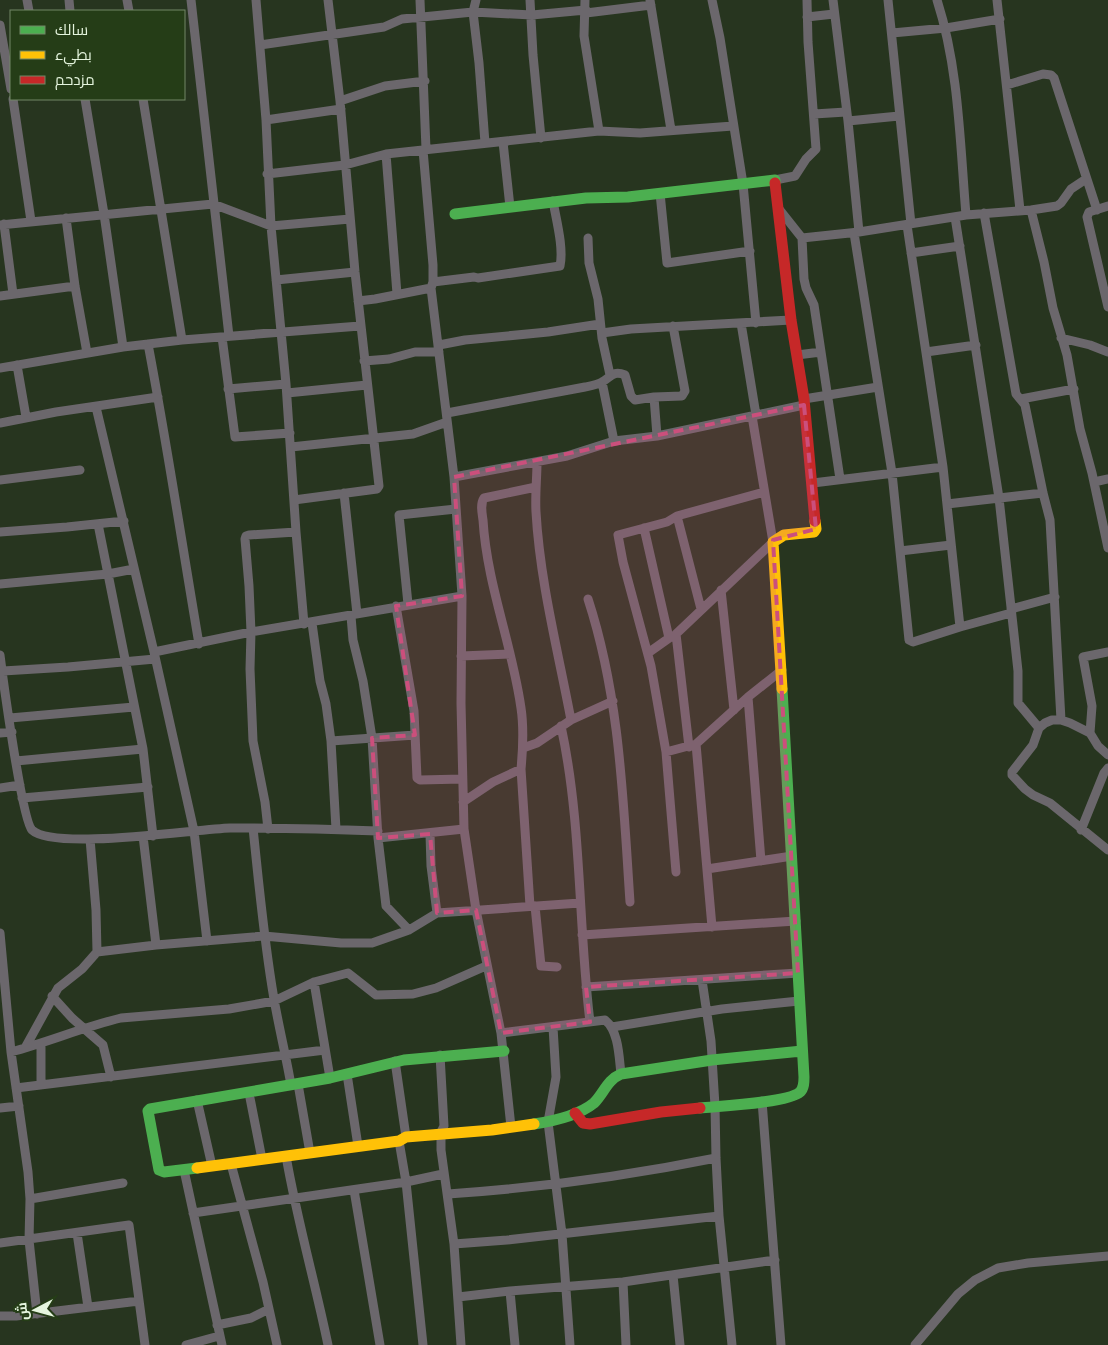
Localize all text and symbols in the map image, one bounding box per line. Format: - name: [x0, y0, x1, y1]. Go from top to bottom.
- legend: [10, 10, 185, 100]
- text: سالك: [55, 19, 88, 40]
- text: بطيء: [55, 44, 92, 67]
- text: مزدحم: [55, 69, 95, 90]
- north arrow: [10, 1285, 60, 1335]
- text: ش: [11, 1301, 32, 1321]

